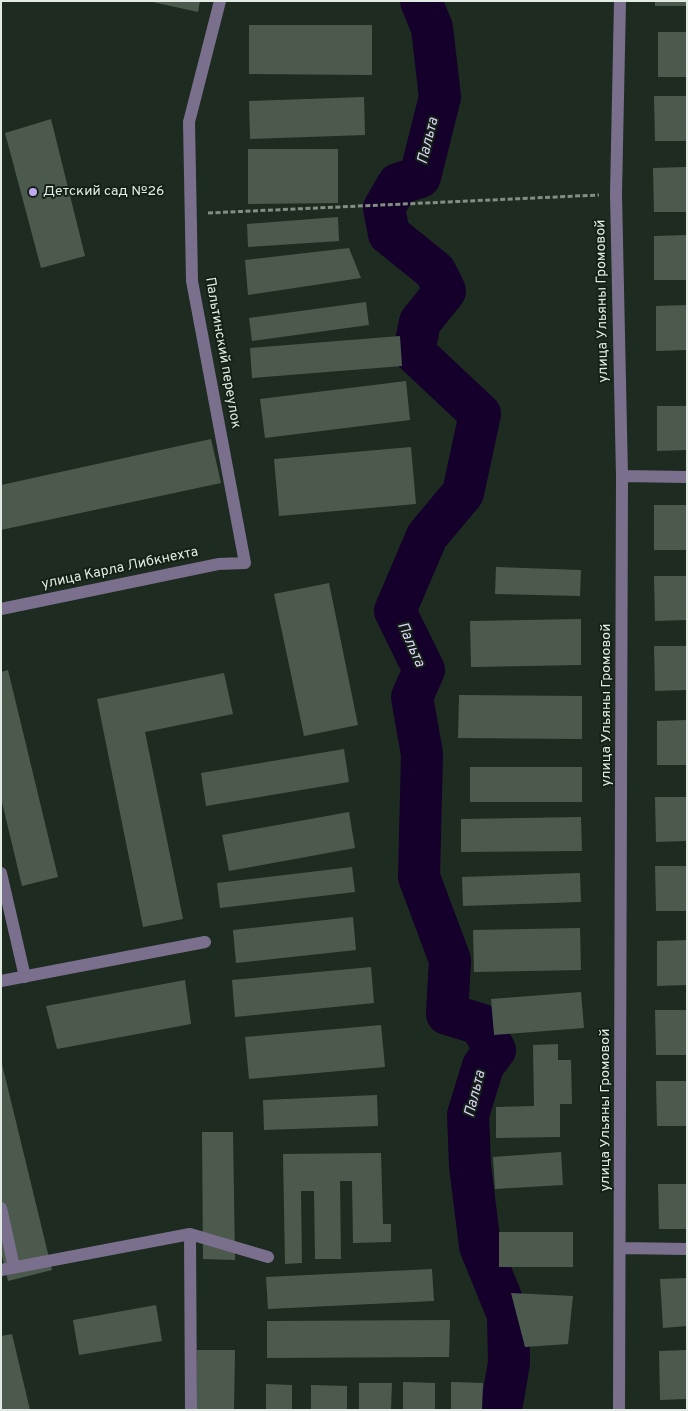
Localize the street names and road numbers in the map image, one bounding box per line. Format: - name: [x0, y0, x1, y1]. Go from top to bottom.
- street label: улица Ульяны Громовой: [593, 219, 613, 383]
- street label: Пальтинский переулок: [200, 276, 244, 430]
- street label: улица Карла Либкнехта: [40, 544, 200, 594]
- street label: улица Ульяны Громовой: [599, 624, 615, 786]
- street label: улица Ульяны Громовой: [598, 1029, 614, 1191]

